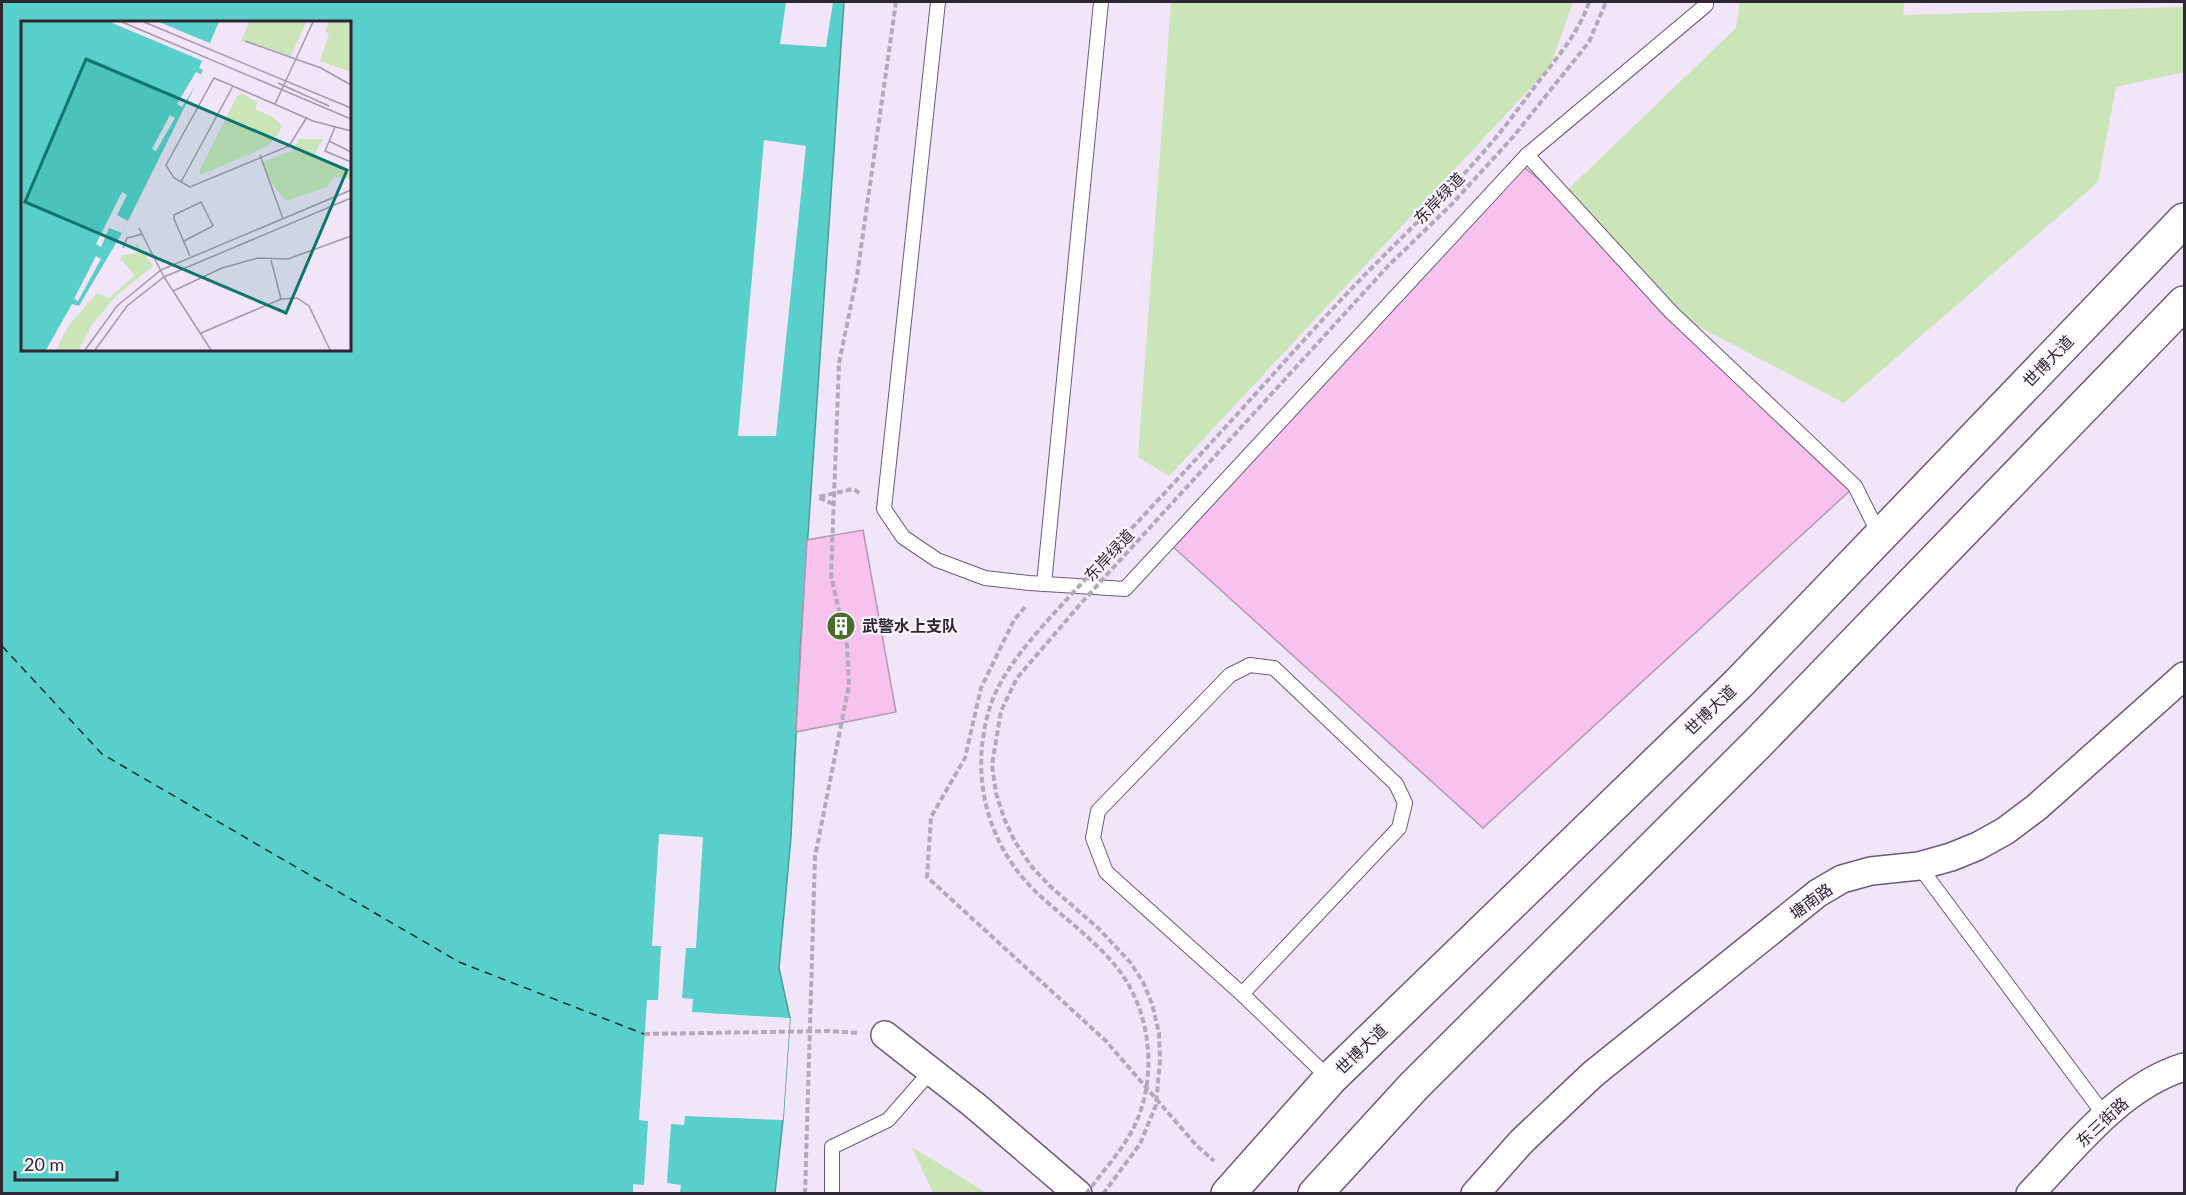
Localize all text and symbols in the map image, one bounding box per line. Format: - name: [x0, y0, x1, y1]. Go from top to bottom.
- inset map: [21, 21, 351, 351]
- street label: 东岸绿道: [1410, 168, 1468, 227]
- street label: 世博大道: [2019, 331, 2077, 390]
- street label: 东岸绿道: [1080, 525, 1137, 585]
- building icon: 武警水上支队: [825, 610, 857, 642]
- place label: 武警水上支队: [862, 616, 958, 635]
- street label: 世博大道: [1680, 681, 1739, 739]
- street label: 塘南路: [1786, 879, 1836, 922]
- street label: 世博大道: [1331, 1020, 1390, 1078]
- street label: 东三街路: [2072, 1093, 2132, 1150]
- scale bar: [15, 1144, 117, 1182]
- text: 20 m: [24, 1153, 64, 1175]

